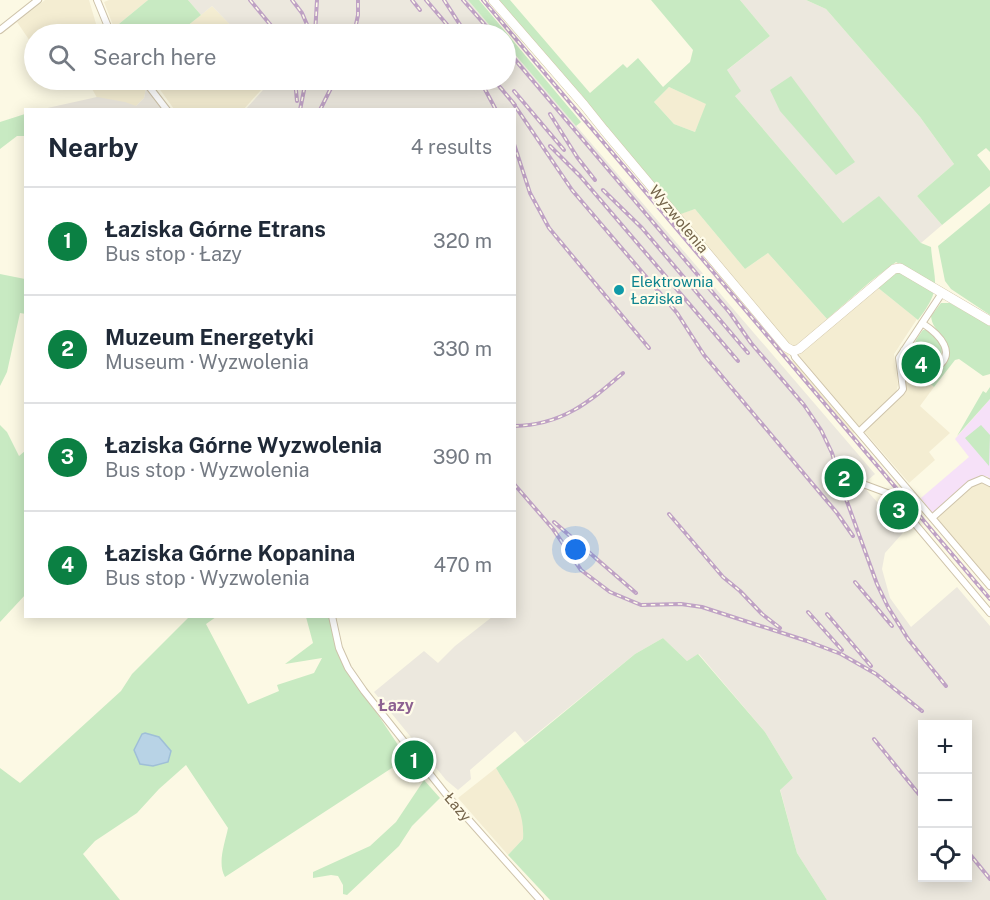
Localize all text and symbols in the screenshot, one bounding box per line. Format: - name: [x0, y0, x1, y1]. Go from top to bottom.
- search box: [24, 24, 516, 90]
- icon: search: [45, 41, 78, 74]
- text: Search here: [93, 44, 217, 70]
- text: Nearby: [48, 132, 138, 163]
- text: 4 results: [411, 135, 492, 159]
- street label: Wyzwolenia: [646, 182, 712, 256]
- text: Łaziska Górne Etrans: [105, 216, 326, 242]
- text: 1: [63, 229, 72, 253]
- text: 320 m: [433, 229, 492, 253]
- text: Bus stop · Łazy: [105, 242, 242, 266]
- place label: Elektrownia Łaziska: [631, 273, 713, 307]
- marker: Elektrownia Łaziska: [612, 283, 626, 297]
- text: Muzeum Energetyki: [105, 324, 314, 350]
- text: 2: [61, 337, 74, 361]
- text: 330 m: [433, 337, 492, 361]
- pin: 4: [902, 342, 940, 386]
- text: Museum · Wyzwolenia: [105, 350, 309, 374]
- text: Łaziska Górne Wyzwolenia: [105, 432, 382, 458]
- text: 3: [61, 445, 74, 469]
- text: 390 m: [433, 445, 492, 469]
- pin: 2: [824, 456, 864, 500]
- text: Bus stop · Wyzwolenia: [105, 458, 310, 482]
- pin: 3: [880, 488, 918, 532]
- your location: [561, 535, 590, 564]
- text: Łaziska Górne Kopanina: [105, 540, 355, 566]
- text: 4: [61, 553, 74, 577]
- text: 470 m: [433, 553, 492, 577]
- text: Bus stop · Wyzwolenia: [105, 566, 310, 590]
- district label: Łazy: [378, 696, 414, 715]
- map controls: [918, 720, 972, 882]
- button: +: [918, 720, 972, 774]
- pin: 1: [394, 738, 434, 783]
- button: −: [918, 774, 972, 828]
- street label: Łazy: [441, 789, 475, 825]
- button: locate: [918, 828, 972, 882]

